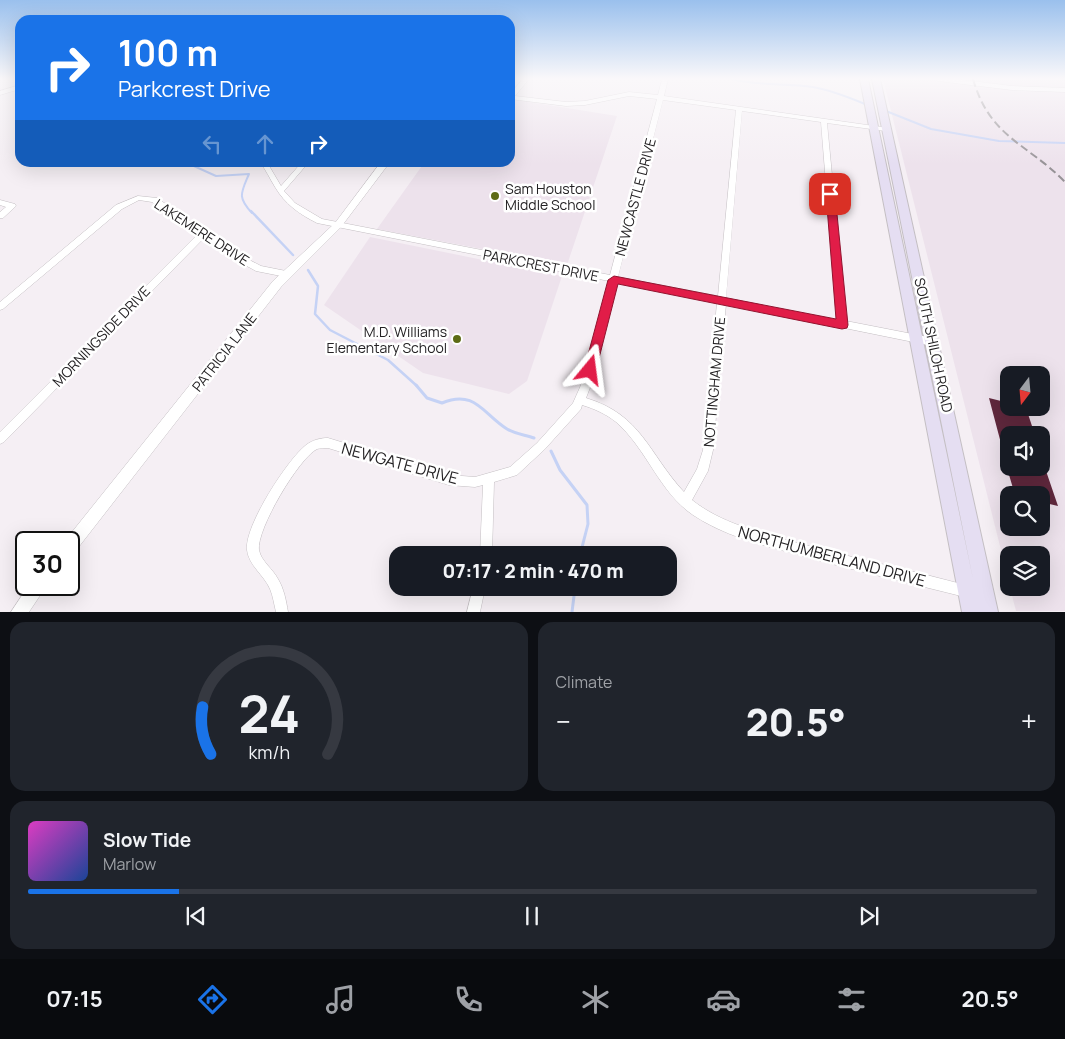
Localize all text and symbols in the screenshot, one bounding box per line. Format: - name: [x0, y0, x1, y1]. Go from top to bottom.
- text: 100 m: [118, 29, 218, 77]
- icon: right: [35, 35, 100, 100]
- text: Parkcrest Drive: [118, 74, 271, 104]
- icon: left: [198, 130, 226, 158]
- icon: ahead: [251, 130, 279, 158]
- icon: right: [304, 130, 332, 158]
- street label: NEWCASTLE DRIVE: [610, 136, 660, 258]
- pin: [809, 173, 851, 215]
- place label: Sam Houston Middle School: [505, 179, 595, 214]
- icon: arrive: [816, 180, 844, 208]
- marker: Sam Houston Middle School: [489, 190, 501, 202]
- street label: LAKEMERE DRIVE: [151, 194, 253, 270]
- street label: PARKCREST DRIVE: [482, 244, 600, 286]
- street label: SOUTH SHILOH ROAD: [910, 276, 958, 414]
- street label: MORNINGSIDE DRIVE: [48, 282, 154, 390]
- street label: PATRICIA LANE: [187, 309, 261, 395]
- street label: NOTTINGHAM DRIVE: [699, 316, 729, 448]
- place label: M.D. Williams Elementary School: [327, 322, 447, 357]
- marker: M.D. Williams Elementary School: [451, 333, 463, 345]
- position arrow: [563, 343, 615, 395]
- north arrow: [1000, 366, 1050, 416]
- map controls: [1000, 366, 1050, 596]
- button: sound: [1000, 426, 1050, 476]
- street label: NEWGATE DRIVE: [339, 437, 461, 489]
- button: search: [1000, 486, 1050, 536]
- street label: NORTHUMBERLAND DRIVE: [736, 520, 928, 592]
- speed limit sign: 30: [15, 531, 80, 596]
- button: layers: [1000, 546, 1050, 596]
- text: 07:17 · 2 min · 470 m: [442, 558, 624, 584]
- text: Climate: [556, 671, 612, 693]
- text: 24: [238, 678, 300, 749]
- text: 20.5°: [746, 695, 846, 747]
- text: −: [556, 702, 571, 740]
- text: +: [1021, 702, 1037, 740]
- text: km/h: [248, 740, 290, 764]
- text: Slow Tide: [103, 827, 191, 853]
- text: Marlow: [103, 853, 156, 875]
- icon: previous: [182, 902, 210, 930]
- icon: pause: [518, 902, 546, 930]
- icon: next: [855, 902, 883, 930]
- icon: directions: [195, 982, 230, 1017]
- icon: music: [323, 982, 358, 1017]
- icon: phone: [451, 982, 486, 1017]
- icon: climate: [578, 982, 613, 1017]
- icon: car: [706, 982, 741, 1017]
- icon: filters: [834, 982, 869, 1017]
- text: 07:15: [46, 984, 103, 1014]
- text: 20.5°: [962, 984, 1019, 1014]

